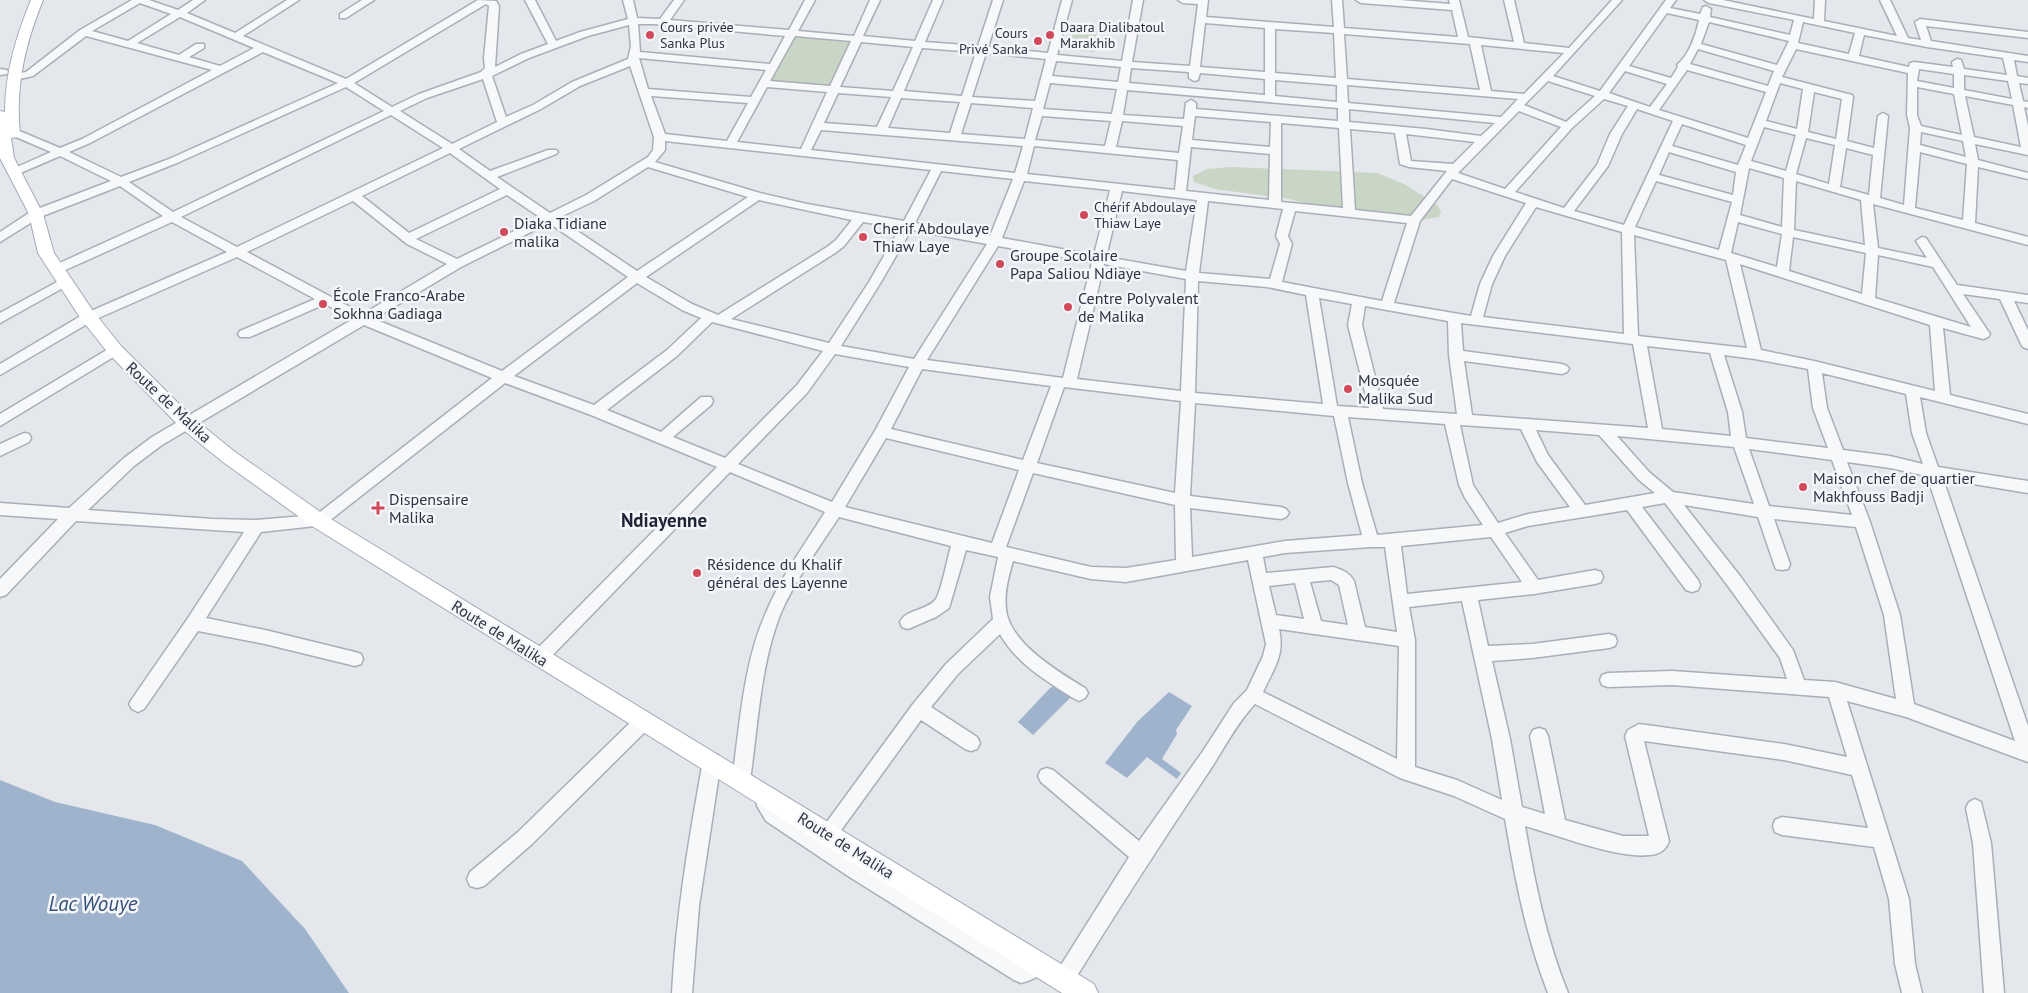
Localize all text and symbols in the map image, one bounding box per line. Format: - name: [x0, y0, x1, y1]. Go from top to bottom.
- place label: Cours privée Sanka Plus: [660, 18, 734, 52]
- place label: Daara Dialibatoul Marakhib: [1060, 18, 1164, 52]
- place label: Cours Privé Sanka: [959, 24, 1028, 58]
- marker: Cours privée Sanka Plus: [644, 29, 656, 41]
- marker: Daara Dialibatoul Marakhib: [1044, 29, 1056, 41]
- marker: Cours Privé Sanka: [1032, 35, 1044, 47]
- place label: Chérif Abdoulaye Thiaw Laye: [1094, 198, 1196, 232]
- marker: Chérif Abdoulaye Thiaw Laye: [1078, 209, 1090, 221]
- place label: Diaka Tidiane malika: [514, 213, 607, 251]
- place label: Cherif Abdoulaye Thiaw Laye: [873, 218, 989, 256]
- marker: Diaka Tidiane malika: [498, 226, 510, 238]
- marker: Cherif Abdoulaye Thiaw Laye: [857, 231, 869, 243]
- place label: Groupe Scolaire Papa Saliou Ndiaye: [1010, 245, 1141, 283]
- marker: Groupe Scolaire Papa Saliou Ndiaye: [994, 258, 1006, 270]
- place label: École Franco-Arabe Sokhna Gadiaga: [333, 285, 465, 323]
- place label: Centre Polyvalent de Malika: [1078, 288, 1199, 326]
- marker: École Franco-Arabe Sokhna Gadiaga: [317, 298, 329, 310]
- marker: Centre Polyvalent de Malika: [1062, 301, 1074, 313]
- street label: Route de Malika: [122, 357, 216, 447]
- place label: Mosquée Malika Sud: [1358, 370, 1433, 408]
- marker: Mosquée Malika Sud: [1342, 383, 1354, 395]
- place label: Maison chef de quartier Makhfouss Badji: [1813, 468, 1976, 506]
- marker: Maison chef de quartier Makhfouss Badji: [1797, 481, 1809, 493]
- place label: Dispensaire Malika: [389, 489, 469, 527]
- marker: Dispensaire Malika: [371, 501, 385, 515]
- district label: Ndiayenne: [621, 508, 707, 532]
- place label: Résidence du Khalif général des Layenne: [707, 554, 848, 592]
- marker: Résidence du Khalif général des Layenne: [691, 567, 703, 579]
- street label: Route de Malika: [448, 595, 552, 671]
- street label: Route de Malika: [794, 807, 898, 883]
- water label: Lac Wouye: [49, 890, 138, 917]

